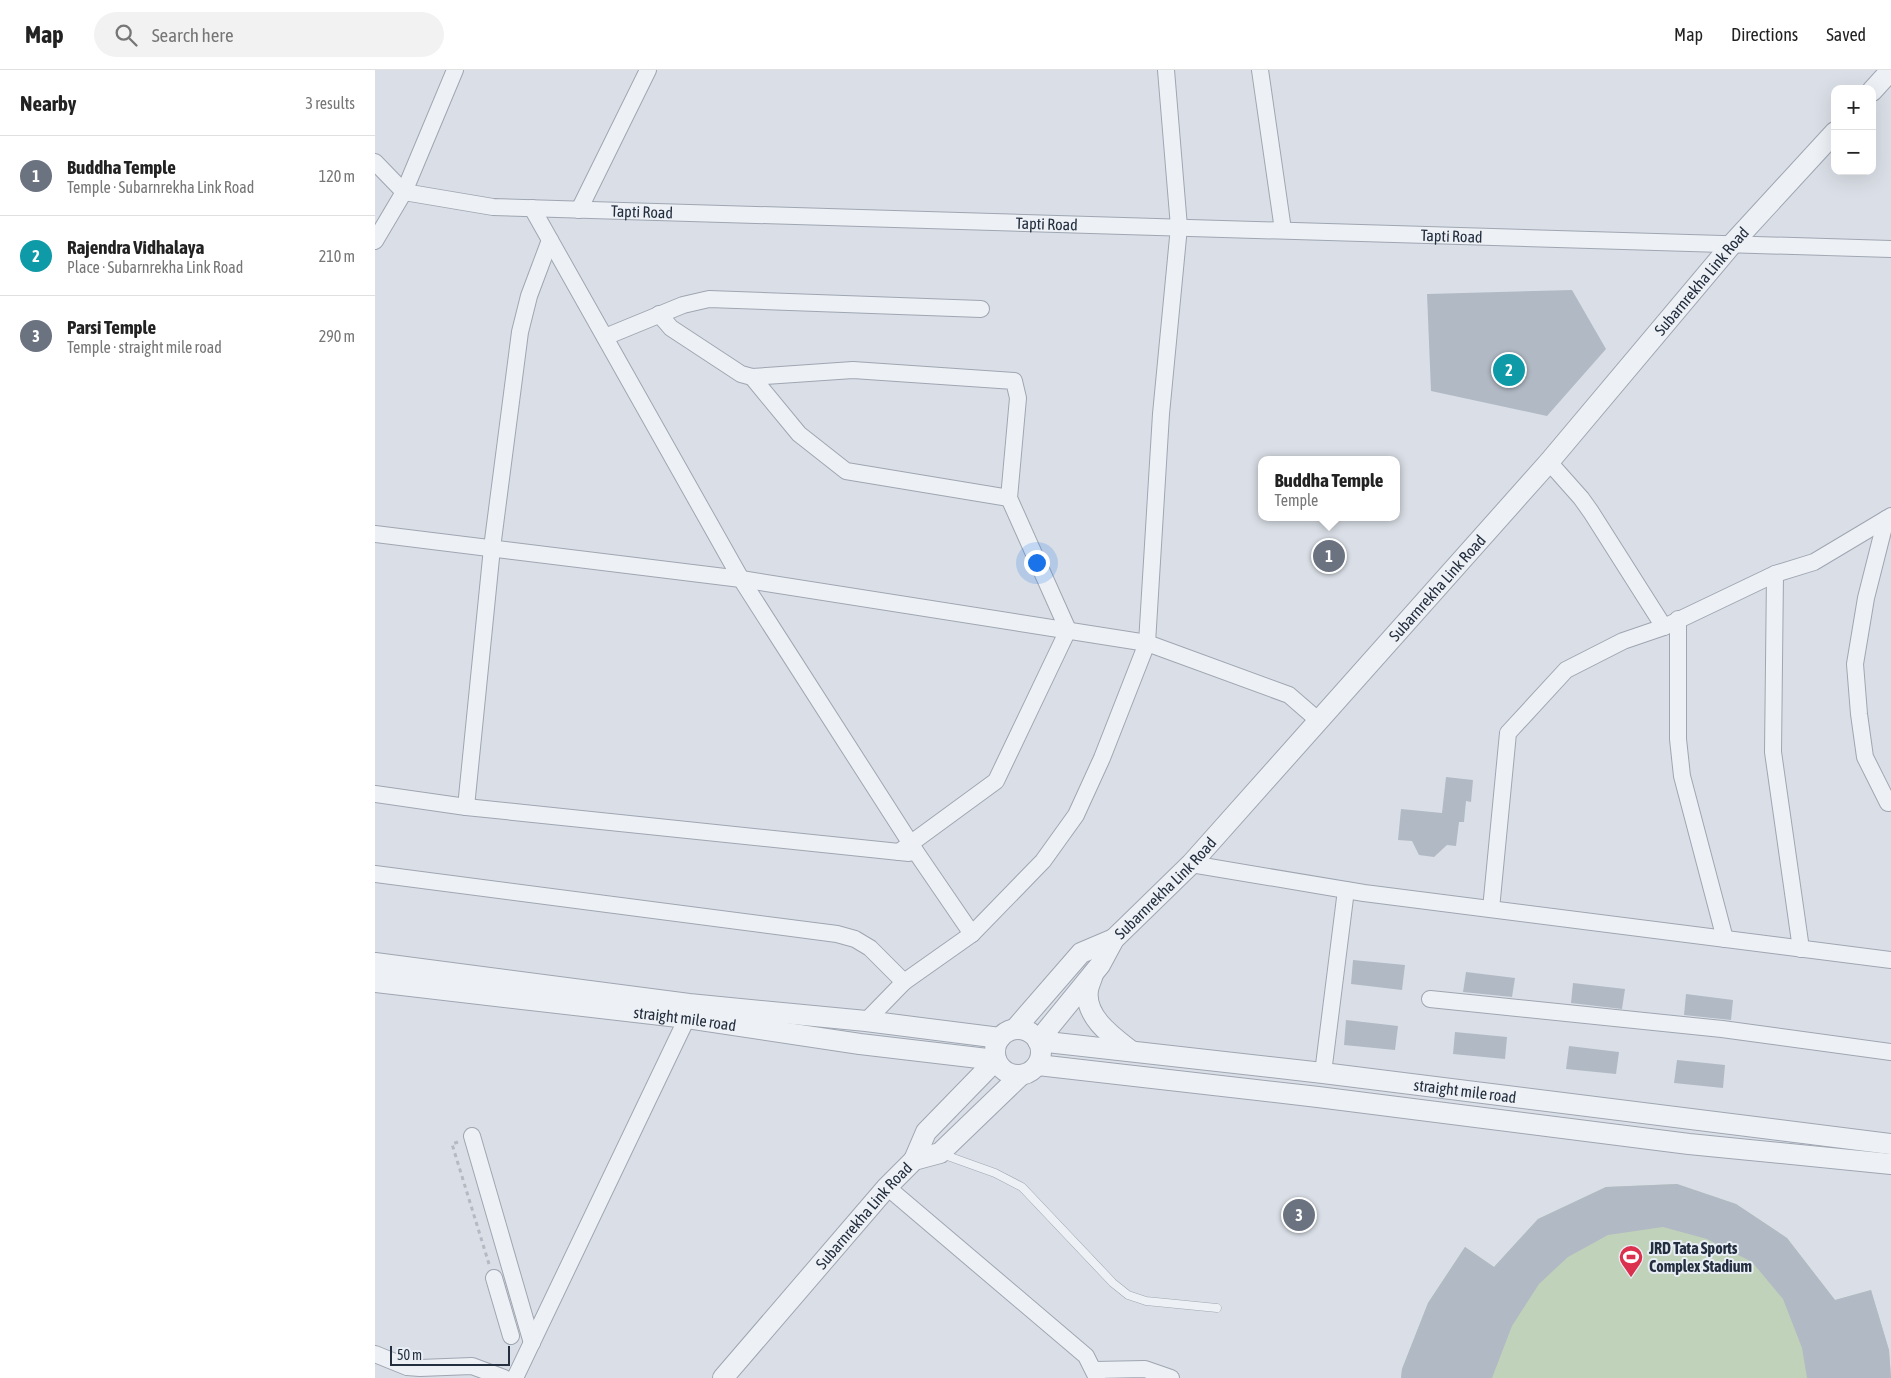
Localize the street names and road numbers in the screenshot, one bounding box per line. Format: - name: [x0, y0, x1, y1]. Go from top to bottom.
- street label: Tapti Road: [611, 202, 673, 221]
- street label: Tapti Road: [1015, 214, 1078, 234]
- street label: Subarnrekha Link Road: [1651, 223, 1752, 339]
- street label: Tapti Road: [1420, 226, 1483, 246]
- street label: Subarnrekha Link Road: [1385, 531, 1489, 645]
- street label: Subarnrekha Link Road: [1111, 833, 1220, 942]
- street label: straight mile road: [633, 1003, 737, 1034]
- street label: straight mile road: [1413, 1075, 1518, 1106]
- street label: Subarnrekha Link Road: [812, 1159, 915, 1272]

